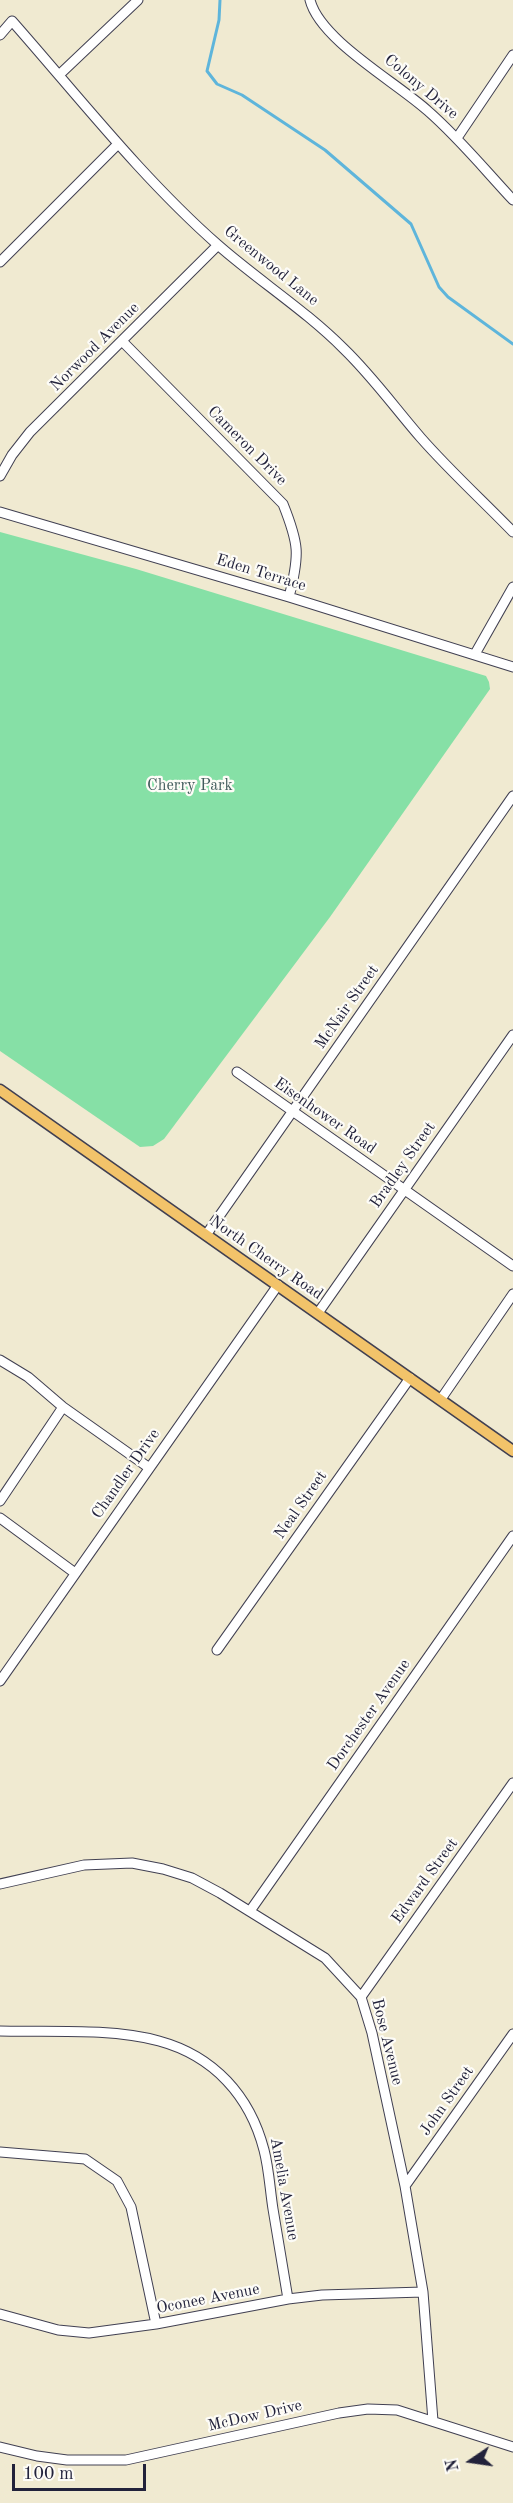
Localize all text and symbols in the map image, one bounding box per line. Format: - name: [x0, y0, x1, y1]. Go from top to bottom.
- street label: Colony Drive: [380, 50, 462, 124]
- street label: Greenwood Lane: [220, 222, 322, 310]
- street label: Norwood Avenue: [46, 298, 144, 396]
- street label: Cameron Drive: [203, 402, 291, 490]
- street label: Eden Terrace: [214, 550, 308, 596]
- park label: Cherry Park: [147, 776, 233, 796]
- street label: McNair Street: [311, 961, 383, 1053]
- street label: Eisenhower Road: [270, 1074, 380, 1158]
- street label: Bradley Street: [366, 1118, 440, 1212]
- street label: North Cherry Road: [206, 1212, 326, 1304]
- street label: Chandler Drive: [88, 1425, 164, 1523]
- street label: Neal Street: [271, 1467, 331, 1543]
- street label: Dorchester Avenue: [323, 1656, 415, 1774]
- street label: Edward Street: [388, 1835, 462, 1927]
- street label: Bose Avenue: [367, 1997, 407, 2087]
- street label: John Street: [416, 2062, 478, 2140]
- street label: Amelia Avenue: [266, 2136, 302, 2242]
- street label: Oconee Avenue: [155, 2280, 261, 2318]
- street label: McDow Drive: [206, 2396, 304, 2436]
- north arrow: [441, 2431, 501, 2491]
- scale bar: [15, 2452, 148, 2490]
- text: N: [444, 2457, 463, 2473]
- text: 100 m: [23, 2465, 74, 2483]

